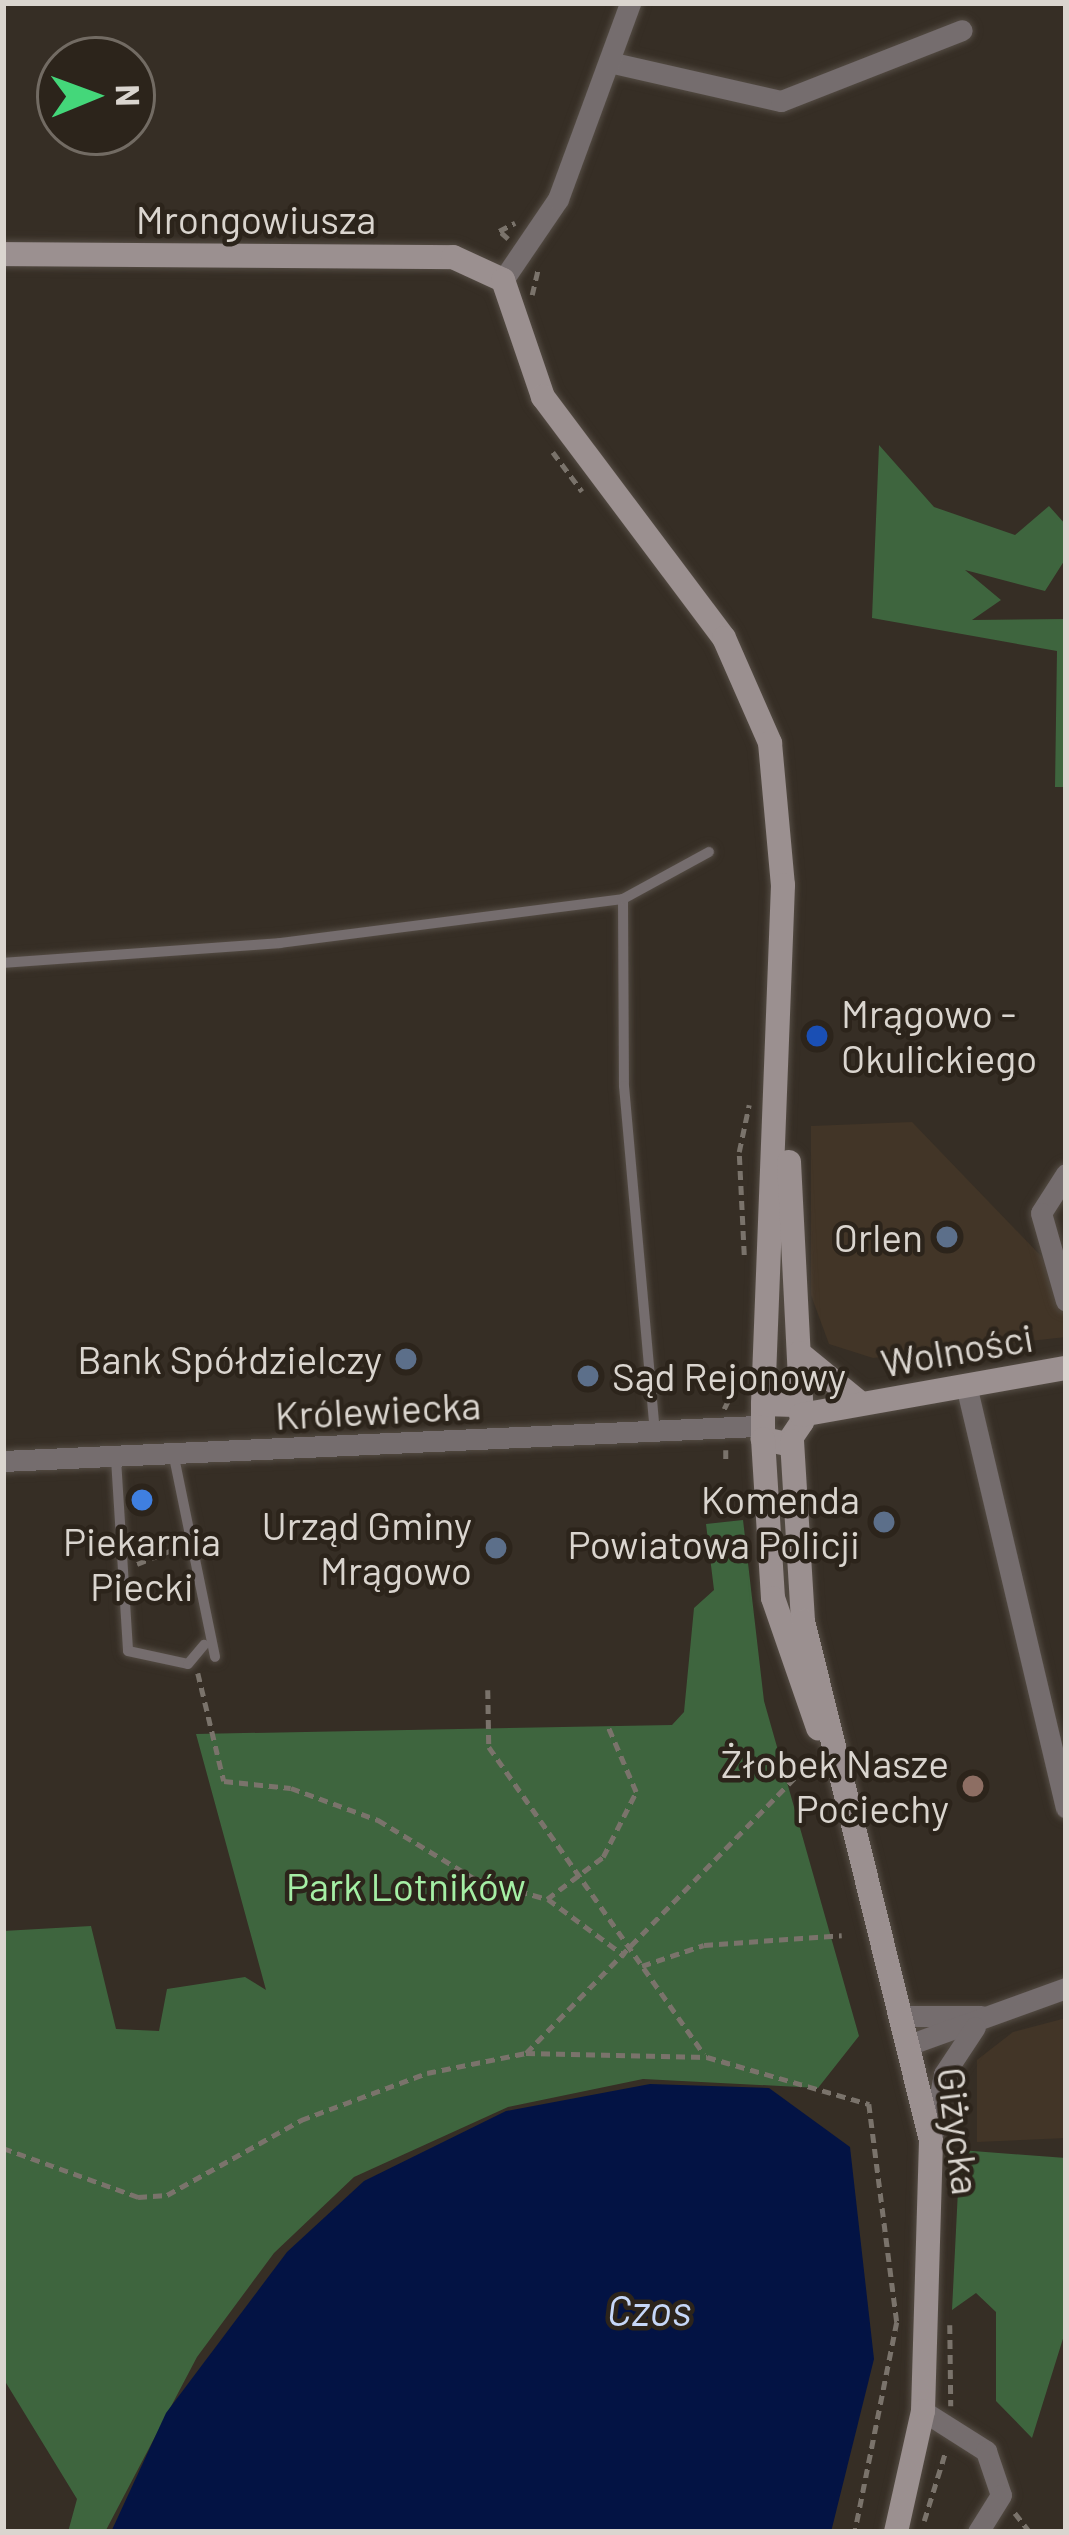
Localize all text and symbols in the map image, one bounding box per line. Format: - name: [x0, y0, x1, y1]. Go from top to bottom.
- north arrow: [36, 36, 156, 156]
- text: N: [109, 84, 149, 107]
- street label: Mrongowiusza: [136, 196, 376, 242]
- place label: Mrągowo - Okulickiego: [841, 991, 1037, 1082]
- marker: Mrągowo - Okulickiego: [804, 1023, 830, 1049]
- place label: Orlen: [834, 1214, 923, 1260]
- marker: Orlen: [934, 1224, 960, 1250]
- street label: Wolności: [877, 1314, 1037, 1386]
- place label: Bank Spółdzielczy: [77, 1336, 382, 1382]
- marker: Bank Spółdzielczy: [393, 1346, 419, 1372]
- place label: Sąd Rejonowy: [612, 1353, 846, 1399]
- marker: Sąd Rejonowy: [575, 1363, 601, 1389]
- street label: Królewiecka: [274, 1381, 482, 1439]
- place label: Komenda Powiatowa Policji: [567, 1477, 860, 1568]
- marker: Piekarnia Piecki: [129, 1487, 155, 1513]
- place label: Urząd Gminy Mrągowo: [262, 1503, 472, 1594]
- marker: Komenda Powiatowa Policji: [871, 1509, 897, 1535]
- place label: Piekarnia Piecki: [63, 1519, 221, 1610]
- marker: Urząd Gminy Mrągowo: [483, 1535, 509, 1561]
- place label: Żłobek Nasze Pociechy: [721, 1741, 949, 1832]
- marker: Żłobek Nasze Pociechy: [960, 1773, 986, 1799]
- park label: Park Lotników: [286, 1863, 526, 1909]
- street label: Giżycka: [928, 2065, 990, 2197]
- water label: Czos: [607, 2284, 691, 2334]

